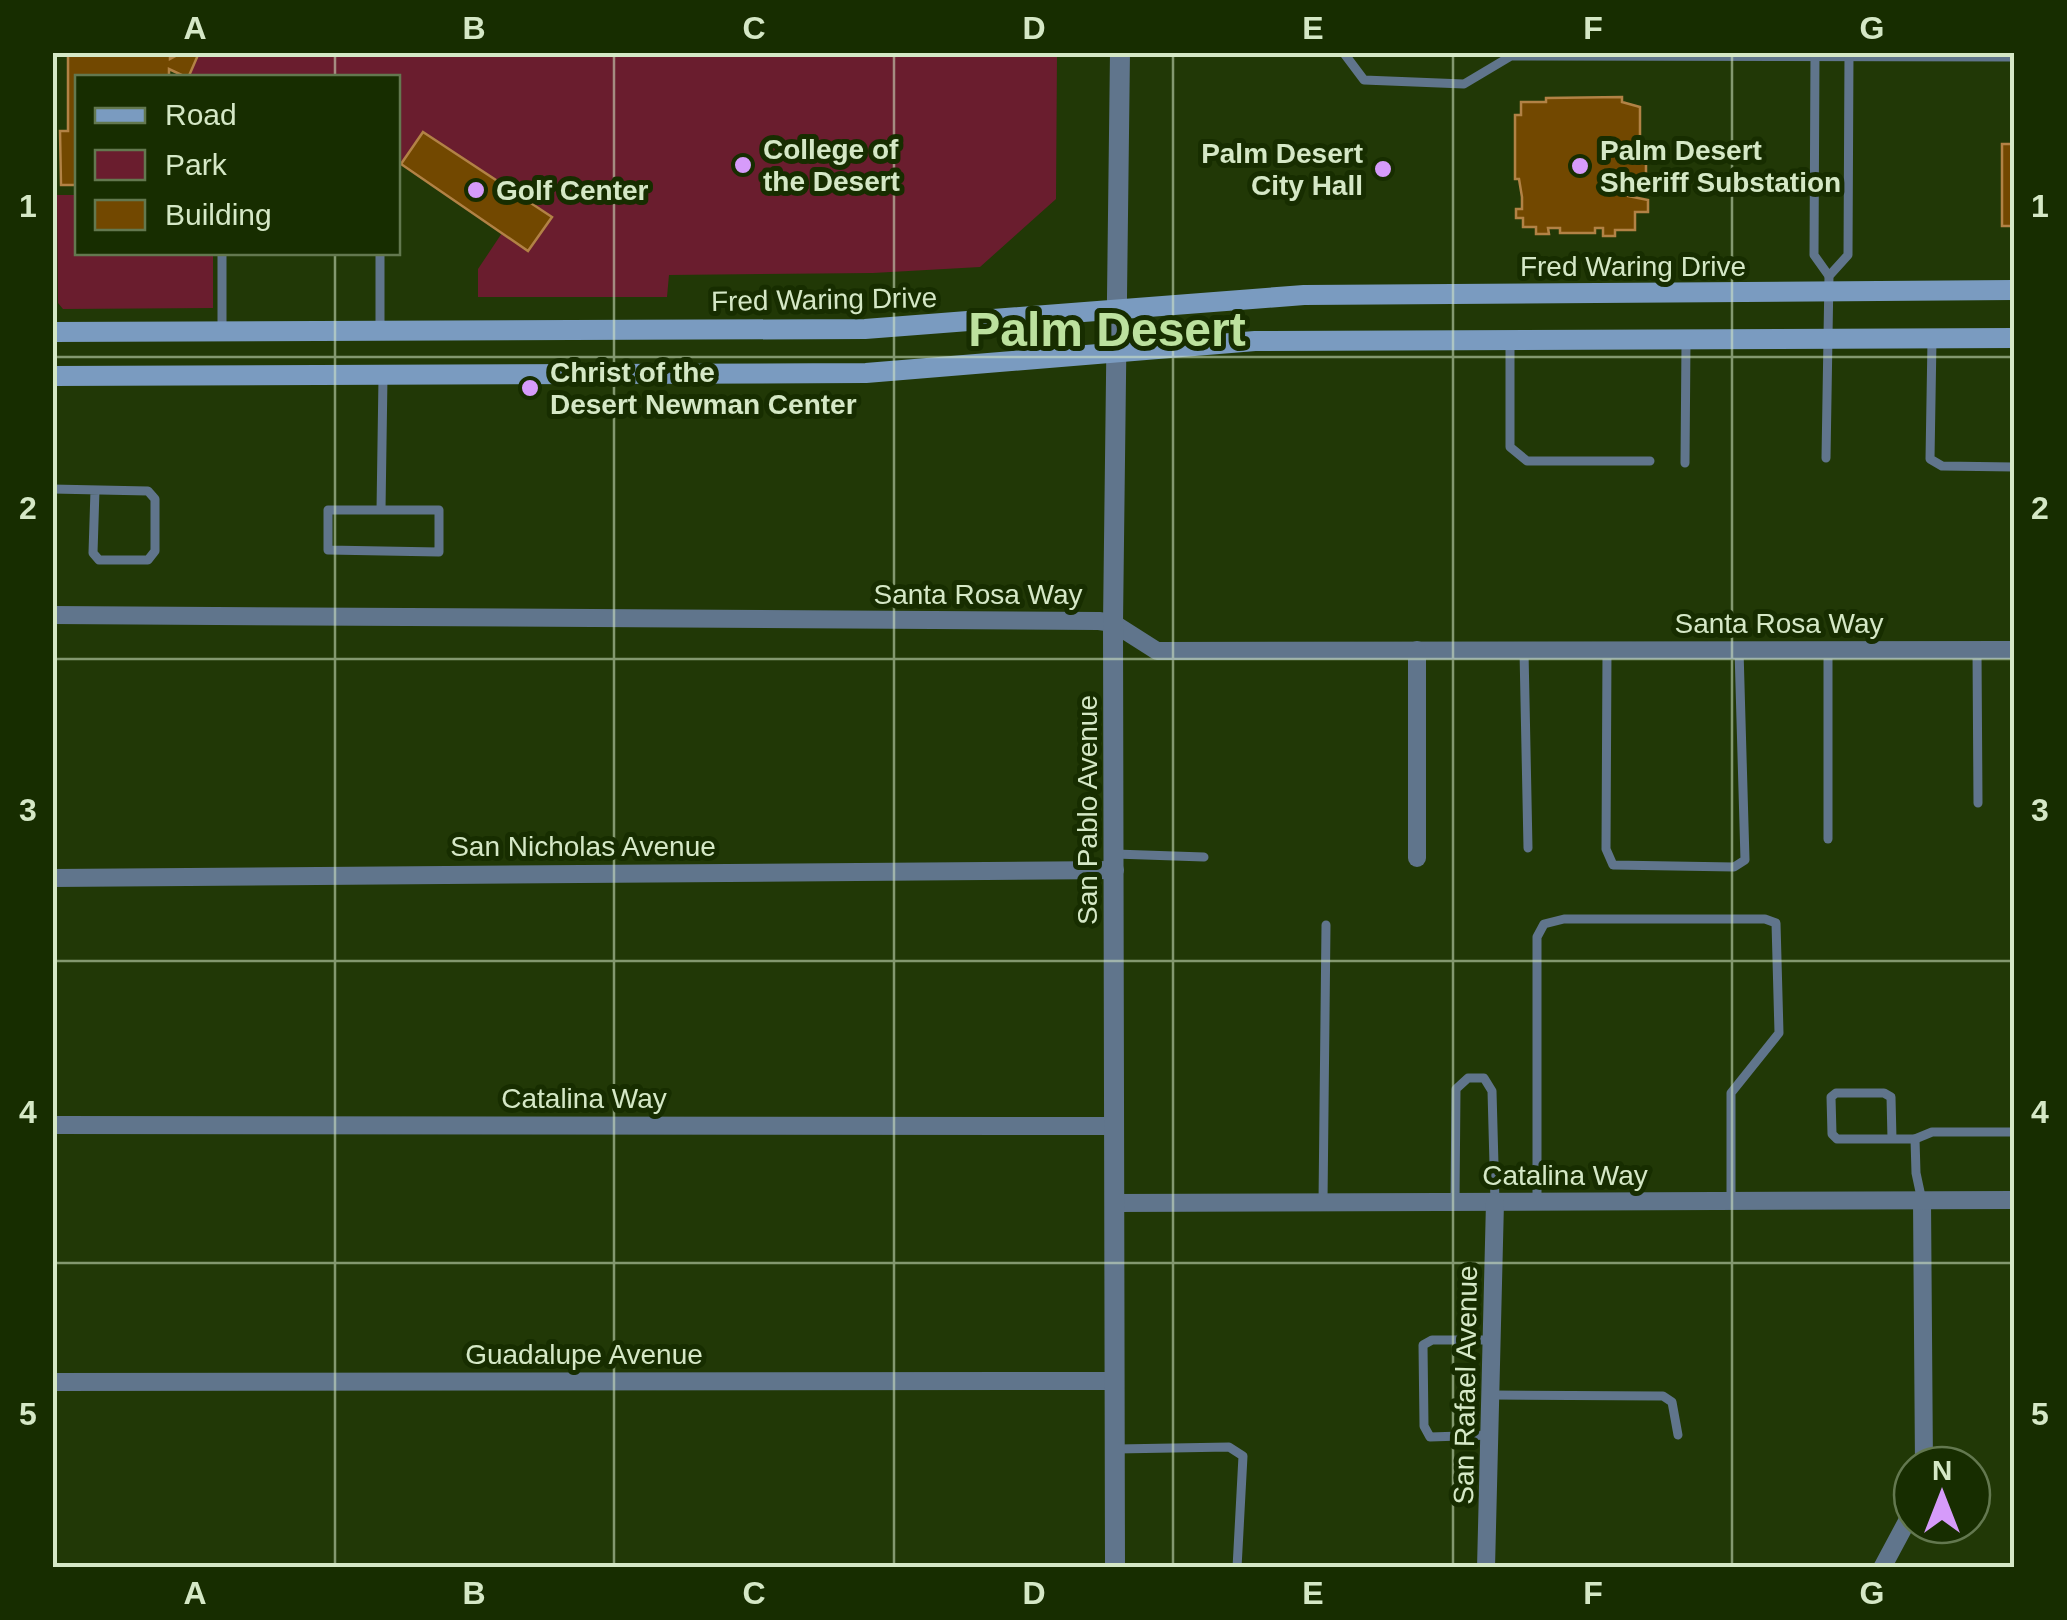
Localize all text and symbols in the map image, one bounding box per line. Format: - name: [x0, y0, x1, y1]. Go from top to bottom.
- text: A: [183, 10, 207, 46]
- text: B: [462, 10, 486, 46]
- text: C: [742, 10, 766, 46]
- text: D: [1022, 10, 1046, 46]
- text: E: [1302, 10, 1324, 46]
- text: F: [1583, 10, 1603, 46]
- text: G: [1860, 10, 1884, 46]
- legend: [75, 75, 400, 255]
- text: Road: [165, 98, 237, 131]
- place label: College of the Desert: [763, 134, 900, 197]
- place label: Palm Desert Sheriff Substation: [1600, 135, 1841, 198]
- place label: Palm Desert City Hall: [1201, 138, 1363, 201]
- text: Park: [165, 148, 228, 181]
- marker: College of the Desert: [732, 154, 754, 176]
- marker: Palm Desert Sheriff Substation: [1569, 155, 1591, 177]
- marker: Palm Desert City Hall: [1372, 158, 1394, 180]
- place label: Golf Center: [496, 175, 649, 206]
- marker: Golf Center: [465, 179, 487, 201]
- text: 1: [19, 188, 37, 224]
- text: 1: [2031, 188, 2049, 224]
- text: Building: [165, 198, 272, 231]
- street label: Fred Waring Drive: [1520, 251, 1746, 282]
- street label: Fred Waring Drive: [711, 282, 937, 317]
- district label: Palm Desert: [968, 303, 1246, 356]
- place label: Christ of the Desert Newman Center: [550, 357, 857, 420]
- marker: Christ of the Desert Newman Center: [519, 377, 541, 399]
- text: 2: [19, 490, 37, 526]
- text: 2: [2031, 490, 2049, 526]
- street label: Santa Rosa Way: [873, 579, 1083, 610]
- street label: Santa Rosa Way: [1674, 608, 1884, 639]
- street label: San Pablo Avenue: [1072, 695, 1103, 925]
- text: 3: [19, 792, 37, 828]
- text: 3: [2031, 792, 2049, 828]
- street label: San Nicholas Avenue: [450, 831, 716, 862]
- street label: Catalina Way: [501, 1083, 667, 1114]
- text: 4: [19, 1094, 37, 1130]
- text: 4: [2031, 1094, 2049, 1130]
- street label: Catalina Way: [1482, 1160, 1648, 1191]
- street label: San Rafael Avenue: [1448, 1265, 1483, 1505]
- street label: Guadalupe Avenue: [465, 1339, 703, 1370]
- text: 5: [19, 1396, 37, 1432]
- text: 5: [2031, 1396, 2049, 1432]
- north arrow: [1892, 1445, 1992, 1545]
- text: N: [1932, 1455, 1952, 1486]
- text: A: [183, 1575, 207, 1611]
- text: B: [462, 1575, 486, 1611]
- text: C: [742, 1575, 766, 1611]
- text: D: [1022, 1575, 1046, 1611]
- text: E: [1302, 1575, 1324, 1611]
- text: F: [1583, 1575, 1603, 1611]
- text: G: [1860, 1575, 1884, 1611]

